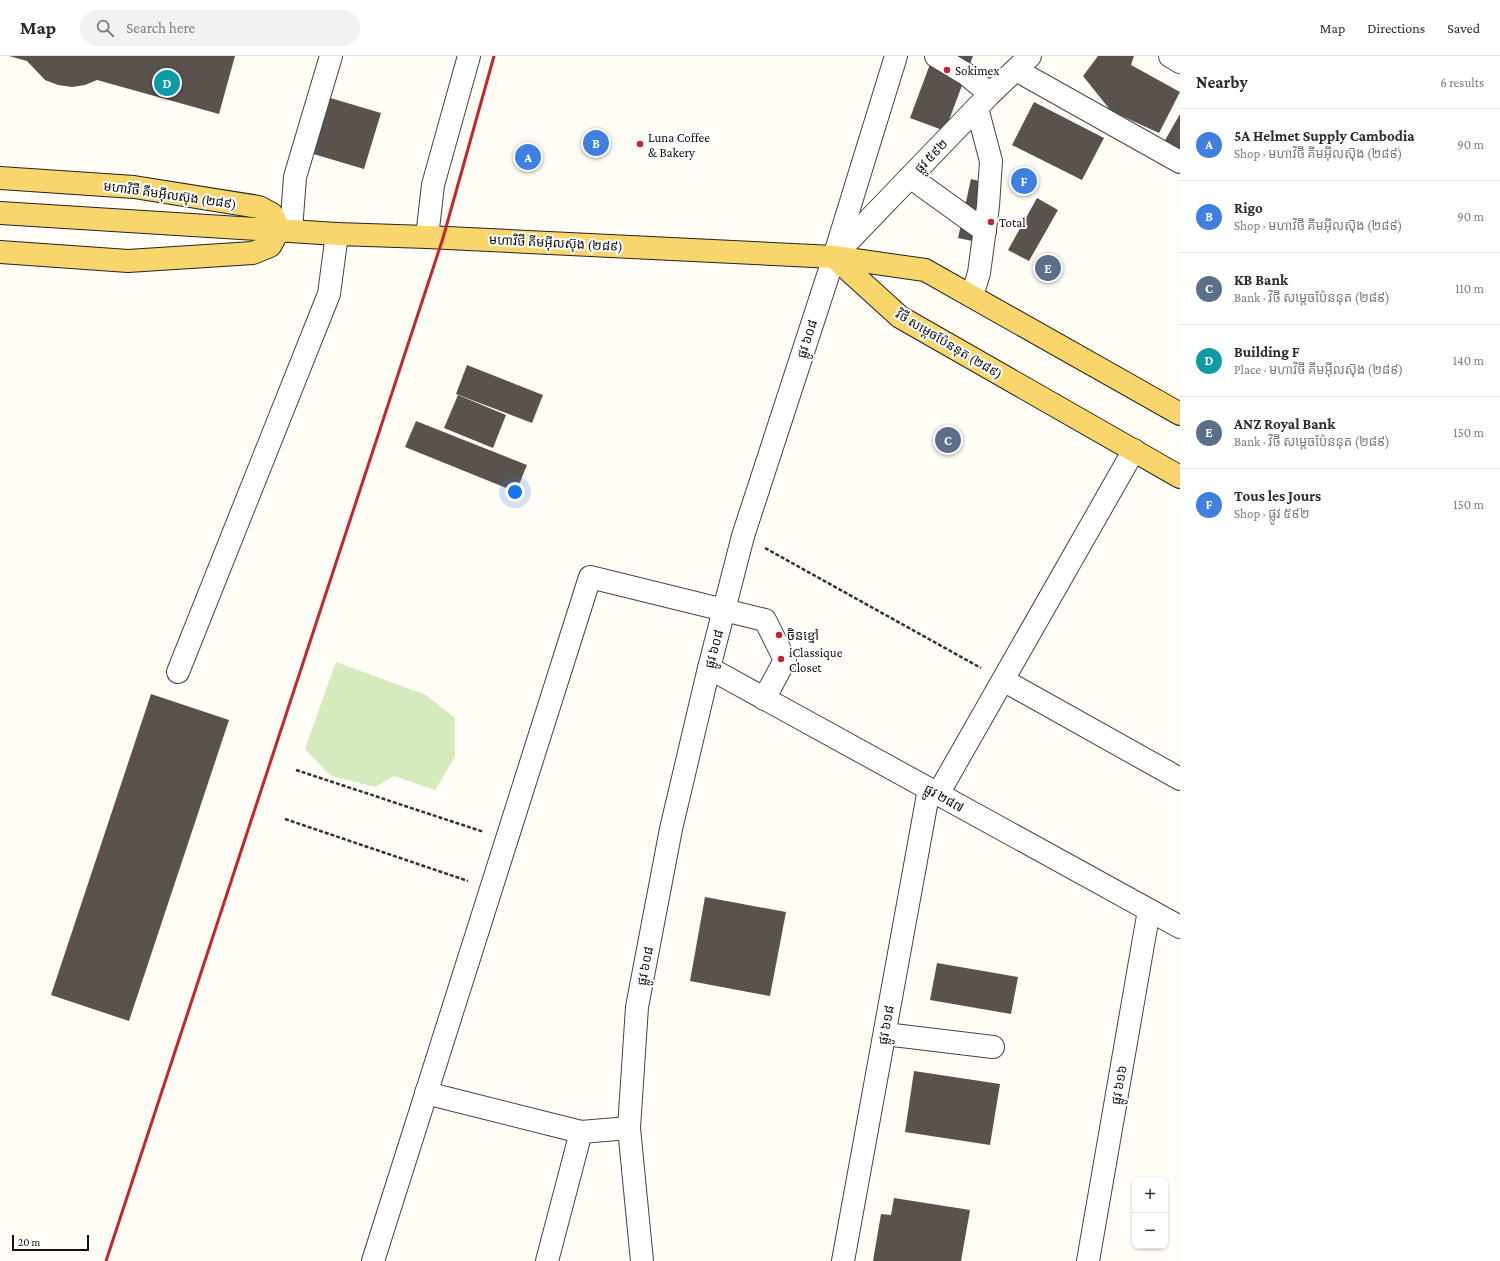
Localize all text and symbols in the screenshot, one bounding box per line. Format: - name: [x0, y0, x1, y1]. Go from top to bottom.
- search box: [80, 10, 360, 46]
- text: Map: [20, 17, 56, 38]
- icon: search: [94, 17, 116, 39]
- text: Search here: [126, 20, 195, 36]
- text: Map: [1320, 20, 1345, 36]
- text: Directions: [1367, 20, 1425, 36]
- text: Saved: [1447, 20, 1480, 36]
- place label: Sokimex: [955, 63, 999, 78]
- marker: Sokimex: [942, 65, 952, 75]
- pin: D: [154, 68, 180, 98]
- text: Nearby: [1196, 73, 1248, 92]
- text: 6 results: [1440, 75, 1484, 90]
- pin: B: [583, 128, 609, 158]
- text: 5A Helmet Supply Cambodia: [1234, 128, 1415, 144]
- place label: Luna Coffee & Bakery: [648, 130, 710, 160]
- street label: ផ្លូវ ៥៩២: [911, 136, 953, 179]
- text: A: [1205, 137, 1213, 152]
- text: 90 m: [1457, 137, 1484, 152]
- marker: Luna Coffee & Bakery: [635, 139, 645, 149]
- pin: A: [515, 142, 541, 172]
- text: Shop · មហាវិថី គីមអ៊ីលស៊ុង (២៨៩): [1234, 146, 1402, 161]
- pin: F: [1011, 166, 1037, 196]
- street label: មហាវិថី គីមអ៊ីលស៊ុង (២៨៩): [102, 177, 238, 213]
- text: Rigo: [1234, 200, 1263, 216]
- text: B: [1205, 209, 1213, 224]
- text: 90 m: [1457, 209, 1484, 224]
- place label: Total: [999, 215, 1026, 230]
- marker: Total: [986, 217, 996, 227]
- text: Shop · មហាវិថី គីមអ៊ីលស៊ុង (២៨៩): [1234, 218, 1402, 233]
- street label: មហាវិថី គីមអ៊ីលស៊ុង (២៨៩): [489, 231, 623, 255]
- pin: E: [1035, 253, 1061, 283]
- text: KB Bank: [1234, 272, 1288, 288]
- text: C: [1205, 281, 1213, 296]
- text: 110 m: [1455, 281, 1484, 296]
- text: Bank · វិថី សម្តេចប៉ែននុត (២៨៩): [1234, 290, 1390, 305]
- street label: វិថី សម្តេចប៉ែននុត (២៨៩): [892, 305, 1006, 383]
- street label: ផ្លូវ ៦០៨: [794, 318, 824, 361]
- text: Building F: [1234, 344, 1300, 360]
- text: D: [1205, 353, 1213, 368]
- text: 140 m: [1453, 353, 1484, 368]
- text: Place · មហាវិថី គីមអ៊ីលស៊ុង (២៨៩): [1234, 362, 1403, 377]
- text: ANZ Royal Bank: [1234, 416, 1335, 432]
- pin: C: [935, 425, 961, 455]
- text: E: [1205, 425, 1213, 440]
- text: 150 m: [1453, 425, 1484, 440]
- text: Bank · វិថី សម្តេចប៉ែននុត (២៨៩): [1234, 434, 1390, 449]
- your location: [505, 482, 525, 502]
- text: Tous les Jours: [1234, 488, 1321, 504]
- text: F: [1206, 497, 1212, 512]
- text: 150 m: [1453, 497, 1484, 512]
- text: Shop · ផ្លូវ ៥៩២: [1234, 506, 1310, 521]
- street label: ផ្លូវ ៦០៨: [702, 628, 730, 671]
- place label: ចិនខ្មៅ: [787, 628, 819, 644]
- marker: ចិនខ្មៅ: [774, 630, 784, 640]
- place label: iClassique Closet: [789, 645, 843, 675]
- marker: iClassique Closet: [776, 654, 786, 664]
- street label: ផ្លូវ ២៨៧: [920, 781, 966, 818]
- street label: ផ្លូវ ៦០៨: [634, 945, 660, 988]
- street label: ផ្លូវ ៦១៨: [875, 1004, 901, 1047]
- street label: ផ្លូវ ៦១៦: [1108, 1064, 1134, 1107]
- map controls: [1132, 1177, 1168, 1249]
- button: +: [1132, 1177, 1168, 1213]
- button: −: [1132, 1213, 1168, 1249]
- scale bar: [12, 1233, 89, 1252]
- text: 20 m: [18, 1236, 40, 1248]

